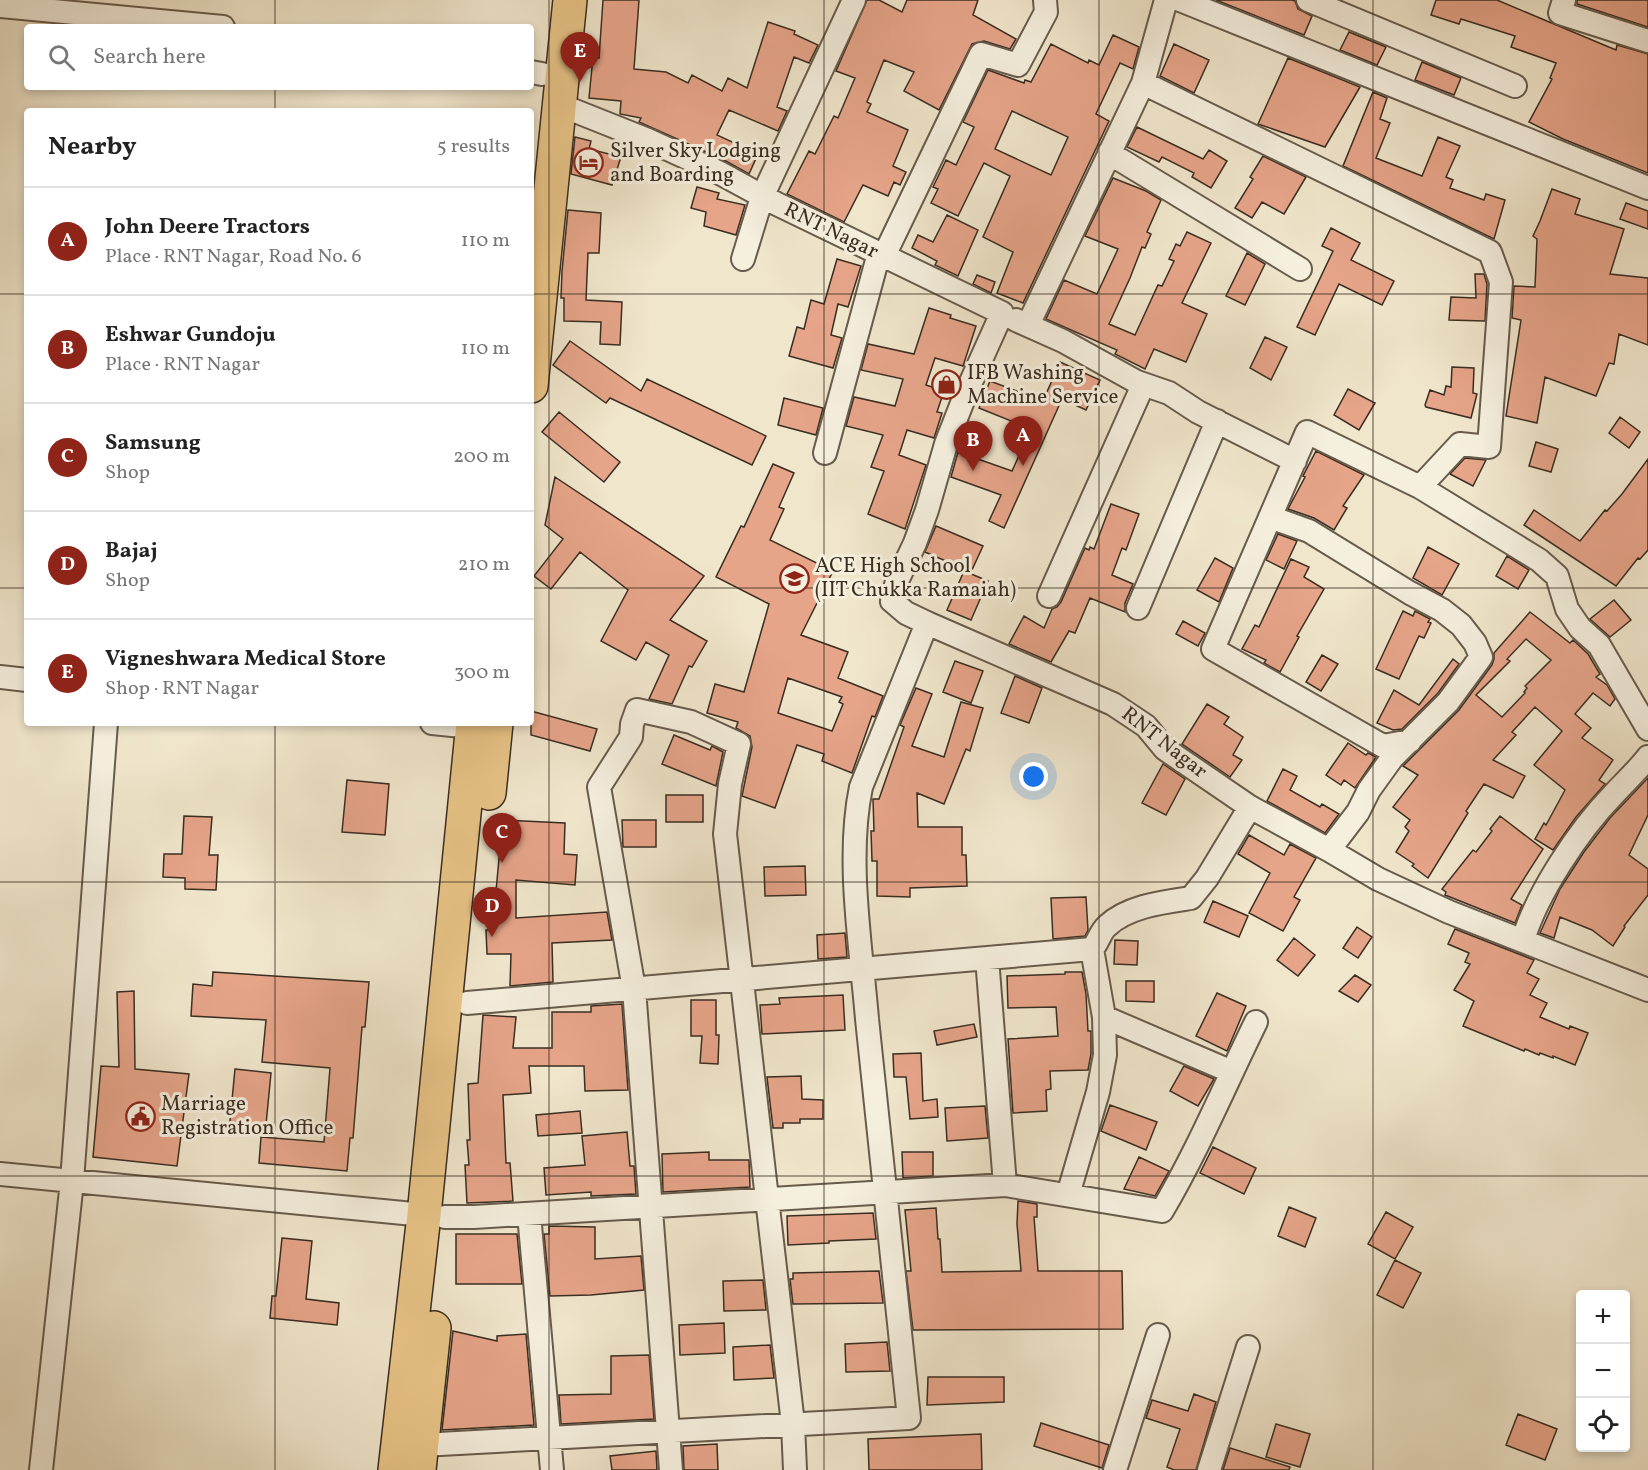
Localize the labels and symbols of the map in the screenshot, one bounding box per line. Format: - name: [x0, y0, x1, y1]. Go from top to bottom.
- pin: E: [560, 32, 600, 82]
- place label: Silver Sky Lodging and Boarding: [610, 137, 781, 190]
- hotel icon: Silver Sky Lodging and Boarding: [573, 147, 605, 179]
- street label: RNT Nagar: [779, 196, 883, 266]
- place label: IFB Washing Machine Service: [967, 359, 1119, 412]
- shop icon: IFB Washing Machine Service: [930, 369, 962, 401]
- pin: A: [1004, 416, 1042, 466]
- pin: B: [954, 422, 992, 471]
- place label: ACE High School (IIT Chukka Ramaiah): [815, 552, 1016, 605]
- school or university icon: ACE High School (IIT Chukka Ramaiah): [778, 562, 810, 594]
- street label: RNT Nagar: [1115, 700, 1213, 786]
- your location: [1019, 762, 1048, 791]
- pin: C: [482, 814, 522, 863]
- pin: D: [472, 888, 512, 937]
- place label: Marriage Registration Office: [161, 1090, 334, 1143]
- public building icon: Marriage Registration Office: [124, 1100, 156, 1132]

